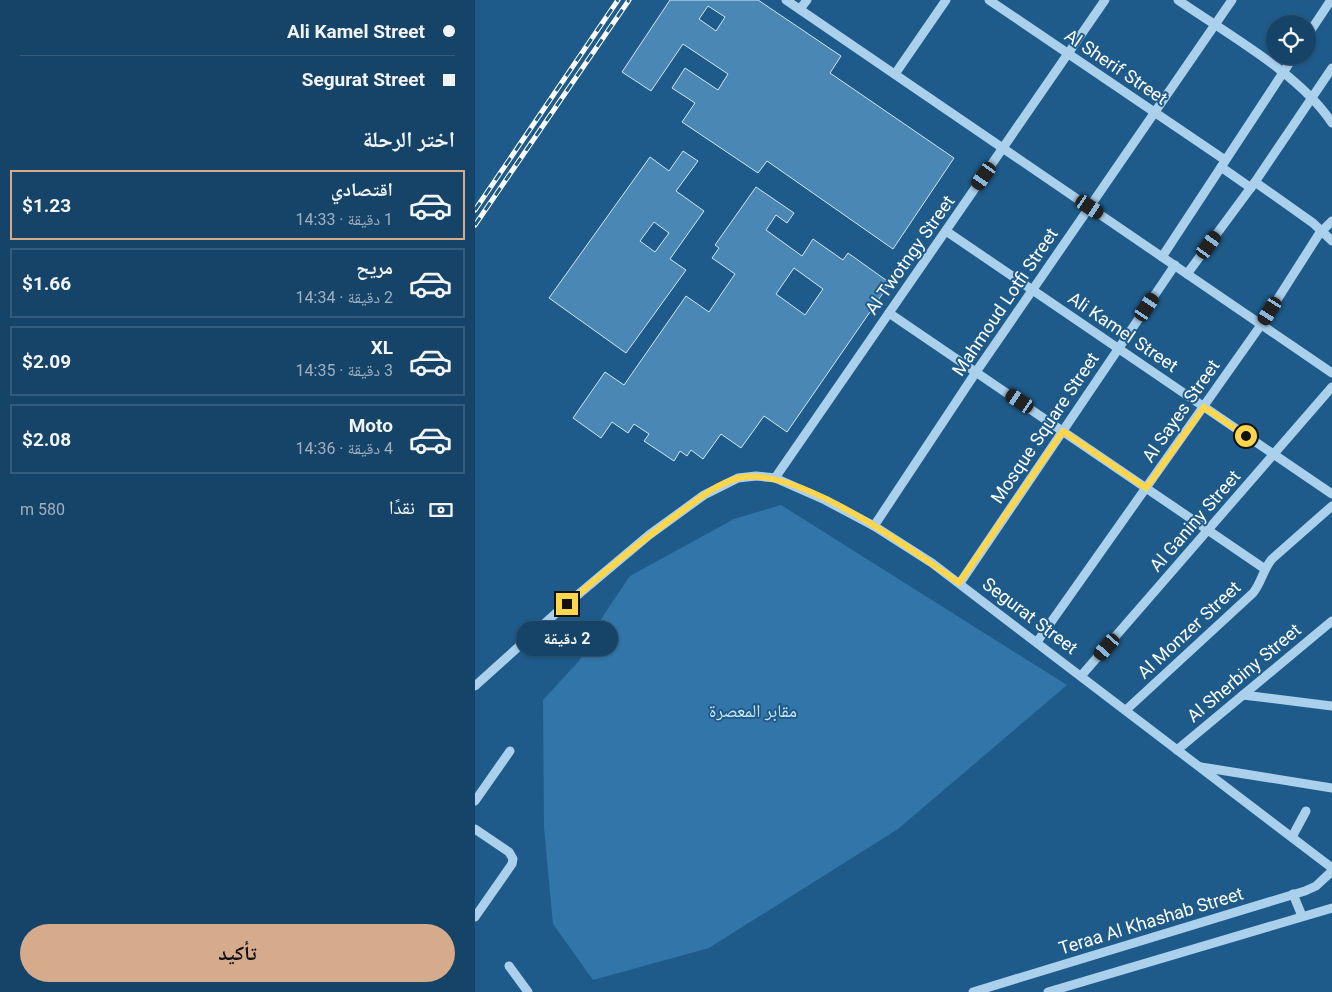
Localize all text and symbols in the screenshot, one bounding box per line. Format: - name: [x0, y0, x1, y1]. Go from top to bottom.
- map controls: [1266, 15, 1316, 65]
- button: locate: [1266, 15, 1316, 65]
- text: Ali Kamel Street: [287, 20, 425, 43]
- street label: Al Sherif Street: [1061, 24, 1172, 109]
- text: Segurat Street: [302, 68, 425, 91]
- text: اختر الرحلة: [363, 127, 455, 152]
- car: [969, 159, 998, 193]
- text: اقتصادي: [331, 178, 393, 201]
- icon: car: [408, 183, 453, 228]
- street label: Al Twotngy Street: [861, 191, 959, 318]
- car: [1073, 192, 1106, 222]
- text: $1.23: [22, 194, 71, 217]
- text: 1 دقيقة · 14:33: [296, 210, 393, 229]
- street label: Mahmoud Lotfi Street: [947, 224, 1062, 380]
- car: [1194, 228, 1223, 262]
- text: مريح: [356, 256, 393, 279]
- icon: car: [408, 261, 453, 306]
- text: $1.66: [22, 272, 71, 295]
- street label: Ali Kamel Street: [1064, 287, 1182, 376]
- text: 2 دقيقة · 14:34: [296, 288, 393, 307]
- car: [1132, 290, 1161, 324]
- car: [1255, 294, 1284, 328]
- text: XL: [371, 336, 393, 359]
- icon: car: [408, 339, 453, 384]
- street label: Mosque Square Street: [986, 348, 1103, 507]
- text: $2.09: [22, 350, 71, 373]
- street label: Al Sayes Street: [1138, 355, 1224, 466]
- text: 3 دقيقة · 14:35: [296, 361, 393, 380]
- car: [1003, 386, 1036, 416]
- text: Moto: [349, 414, 393, 437]
- icon: car: [408, 417, 453, 462]
- route start: [1235, 425, 1257, 447]
- text: $2.08: [22, 428, 71, 451]
- text: 4 دقيقة · 14:36: [296, 439, 393, 458]
- street label: Al Ganiny Street: [1145, 466, 1244, 576]
- text: نقدًا: [389, 496, 415, 519]
- icon: cash: [427, 496, 455, 524]
- text: 580 m: [20, 500, 65, 519]
- street label: Segurat Street: [979, 573, 1082, 658]
- street label: Al Monzer Street: [1133, 577, 1244, 683]
- route end: [556, 593, 578, 615]
- street label: Al Sherbiny Street: [1183, 619, 1305, 726]
- callout: 2 دقيقة: [516, 622, 618, 656]
- text: 2 دقيقة: [544, 629, 590, 648]
- car: [1091, 631, 1122, 663]
- park label: مقابر المعصرة: [709, 700, 797, 722]
- street label: Teraa Al Khashab Street: [1056, 882, 1246, 959]
- button: تأكيد: [20, 924, 455, 982]

